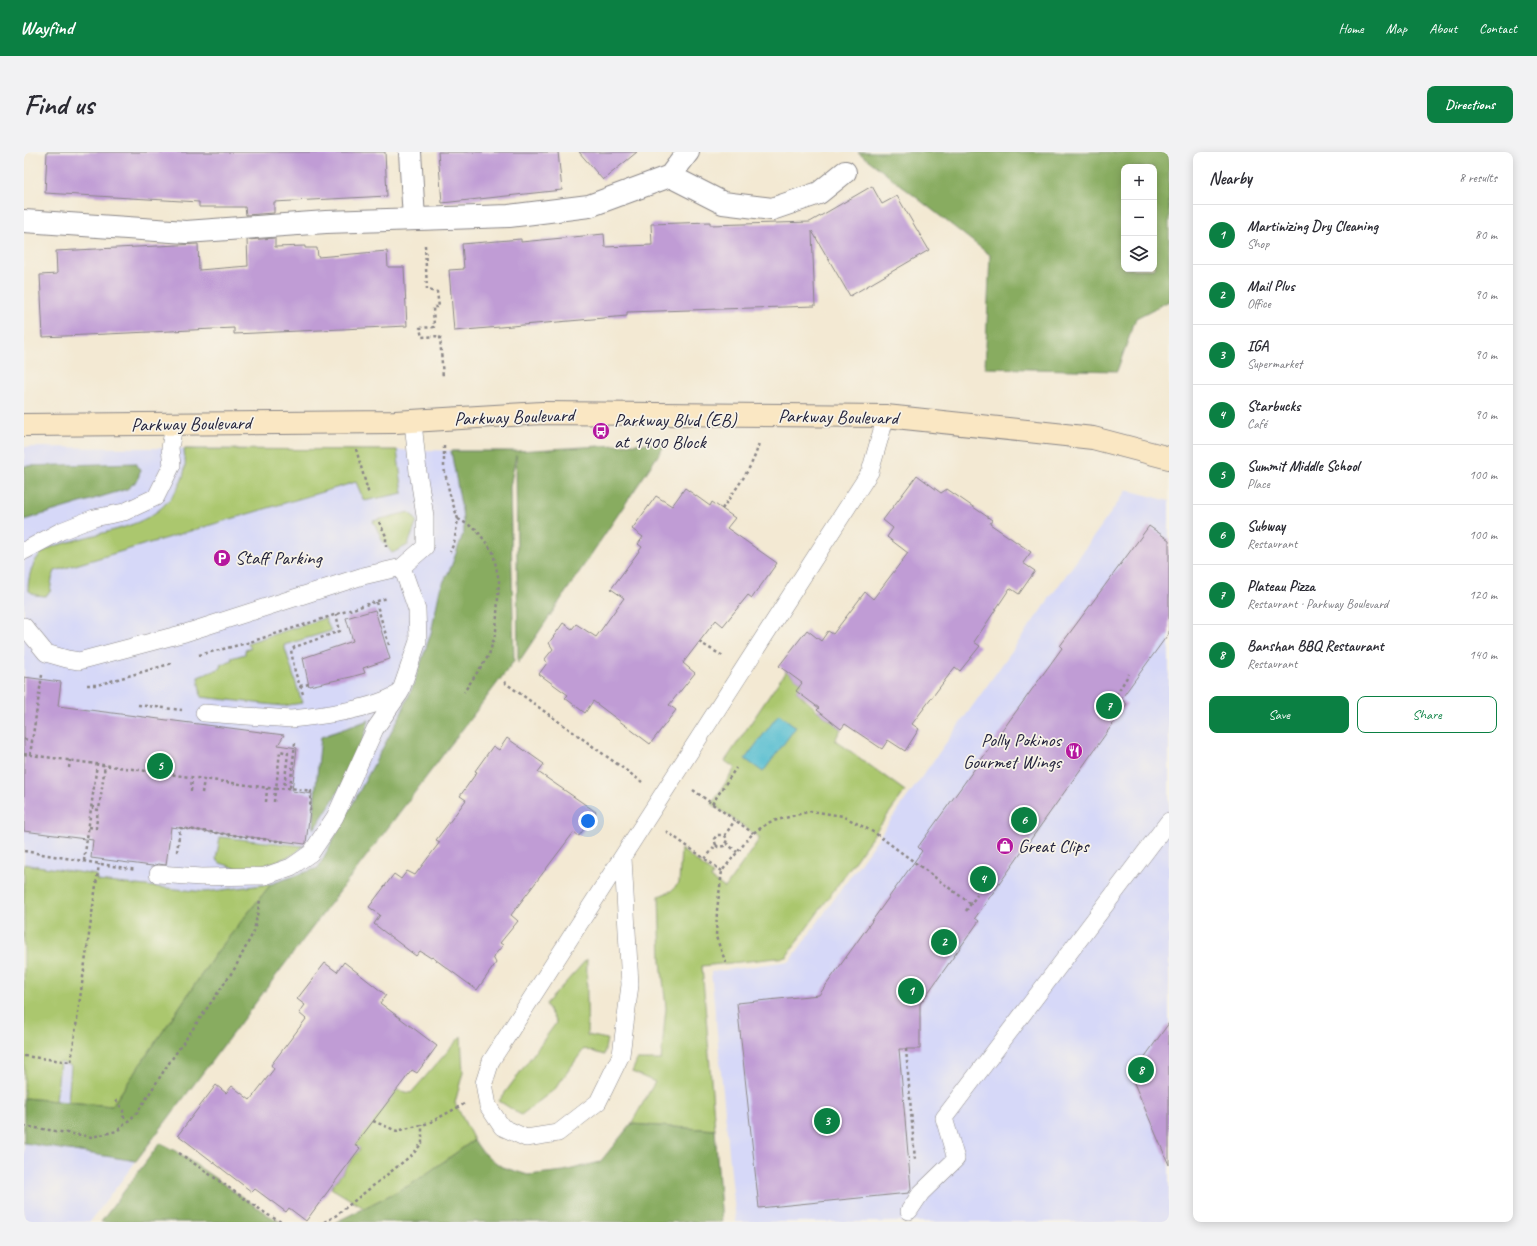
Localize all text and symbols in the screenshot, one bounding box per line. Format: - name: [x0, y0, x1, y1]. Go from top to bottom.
- text: Wayfind: [20, 16, 73, 40]
- text: Home: [1338, 20, 1364, 37]
- text: Map: [1386, 20, 1407, 37]
- text: About: [1429, 20, 1457, 37]
- text: Contact: [1479, 20, 1517, 37]
- button: Directions: [1427, 86, 1513, 123]
- text: Find us: [24, 87, 94, 122]
- map controls: [1121, 164, 1157, 272]
- button: +: [1121, 164, 1157, 200]
- text: Nearby: [1209, 168, 1252, 189]
- text: 8 results: [1459, 170, 1497, 186]
- button: −: [1121, 200, 1157, 236]
- text: Martinizing Dry Cleaning: [1247, 217, 1378, 236]
- text: 1: [1219, 227, 1225, 243]
- text: 80 m: [1475, 227, 1497, 243]
- button: layers: [1121, 236, 1157, 272]
- text: Shop: [1247, 236, 1269, 252]
- text: Mail Plus: [1247, 277, 1294, 296]
- text: 2: [1219, 287, 1225, 303]
- text: 90 m: [1475, 287, 1497, 303]
- text: Office: [1247, 296, 1271, 312]
- text: IGA: [1247, 337, 1268, 356]
- text: 3: [1219, 347, 1225, 363]
- text: 90 m: [1475, 347, 1497, 363]
- text: Supermarket: [1247, 356, 1302, 372]
- text: Starbucks: [1247, 397, 1300, 416]
- street label: Parkway Boulevard: [454, 403, 578, 431]
- street label: Parkway Boulevard: [778, 404, 902, 430]
- text: 4: [1219, 407, 1225, 423]
- text: 90 m: [1475, 407, 1497, 423]
- place label: Parkway Blvd (EB) at 1400 Block: [614, 408, 738, 454]
- street label: Parkway Boulevard: [131, 411, 255, 437]
- text: Café: [1247, 416, 1267, 432]
- bus stop icon: Parkway Blvd (EB) at 1400 Block: [591, 421, 611, 441]
- text: Summit Middle School: [1247, 457, 1359, 476]
- text: 5: [1219, 467, 1225, 483]
- text: 100 m: [1469, 467, 1497, 483]
- text: Place: [1247, 476, 1270, 492]
- text: Subway: [1247, 517, 1285, 536]
- text: 6: [1219, 527, 1225, 543]
- text: 100 m: [1469, 527, 1497, 543]
- text: Restaurant: [1247, 536, 1297, 552]
- place label: Staff Parking: [235, 546, 323, 570]
- parking icon: Staff Parking: [212, 548, 232, 568]
- text: Plateau Pizza: [1247, 577, 1315, 596]
- text: 7: [1219, 587, 1225, 603]
- text: 120 m: [1469, 587, 1497, 603]
- text: Restaurant · Parkway Boulevard: [1247, 596, 1388, 612]
- text: Banshan BBQ Restaurant: [1247, 637, 1384, 656]
- text: 8: [1219, 647, 1225, 663]
- text: 140 m: [1469, 647, 1497, 663]
- text: Restaurant: [1247, 656, 1297, 672]
- pin: 7: [1096, 691, 1122, 721]
- button: Save: [1209, 696, 1349, 733]
- button: Share: [1357, 696, 1497, 733]
- place label: Polly Pokinos Gourmet Wings: [963, 728, 1063, 774]
- restaurant icon: Polly Pokinos Gourmet Wings: [1064, 741, 1084, 761]
- pin: 5: [147, 751, 173, 781]
- pin: 6: [1011, 805, 1037, 835]
- your location: [578, 811, 598, 831]
- place label: Great Clips: [1018, 834, 1090, 858]
- shop icon: Great Clips: [995, 836, 1015, 856]
- pin: 4: [970, 864, 996, 894]
- pin: 2: [931, 927, 957, 957]
- pin: 1: [898, 976, 924, 1006]
- pin: 8: [1128, 1055, 1154, 1085]
- pin: 3: [814, 1106, 840, 1136]

